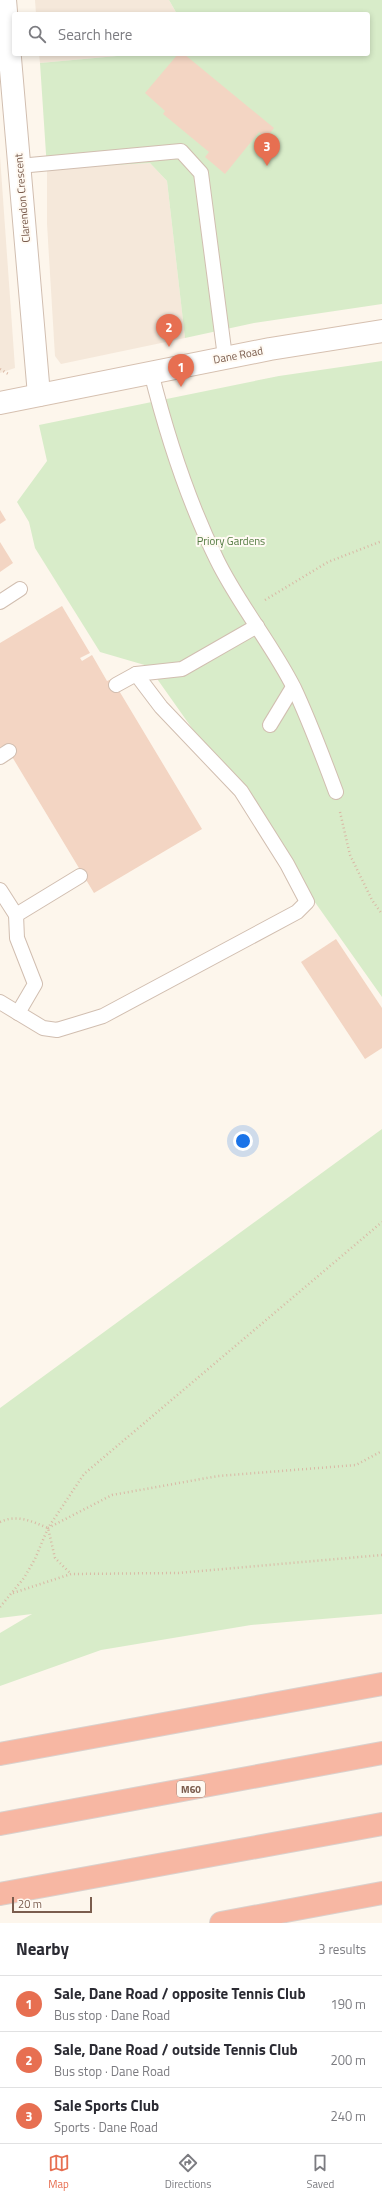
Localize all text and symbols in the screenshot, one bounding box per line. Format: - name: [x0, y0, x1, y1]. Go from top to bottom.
- search box: [12, 12, 370, 56]
- icon: search: [26, 23, 48, 45]
- text: Search here: [58, 23, 132, 46]
- pin: 3: [254, 133, 280, 166]
- street label: Clarendon Crescent: [10, 153, 34, 243]
- pin: 2: [156, 314, 182, 347]
- street label: Dane Road: [212, 342, 264, 368]
- pin: 1: [168, 354, 194, 387]
- park label: Priory Gardens: [197, 533, 265, 549]
- your location: [233, 1131, 253, 1151]
- road number: M60: [177, 1781, 205, 1797]
- scale bar: [12, 1895, 92, 1914]
- text: 20 m: [18, 1896, 42, 1912]
- text: Nearby: [16, 1936, 69, 1962]
- text: 3 results: [318, 1939, 366, 1959]
- text: Sale, Dane Road / opposite Tennis Club: [54, 1982, 306, 2005]
- text: 1: [25, 1994, 33, 2014]
- text: 190 m: [330, 1994, 366, 2014]
- text: Bus stop · Dane Road: [54, 2005, 170, 2025]
- text: Sale, Dane Road / outside Tennis Club: [54, 2038, 298, 2061]
- text: 2: [25, 2050, 33, 2070]
- text: 200 m: [330, 2050, 366, 2070]
- text: Bus stop · Dane Road: [54, 2061, 170, 2081]
- text: Sale Sports Club: [54, 2094, 159, 2117]
- text: 3: [25, 2106, 33, 2126]
- text: 240 m: [330, 2106, 366, 2126]
- text: Sports · Dane Road: [54, 2117, 158, 2137]
- tab: Map: [48, 2152, 70, 2192]
- tab: Directions: [165, 2152, 211, 2192]
- tab: Saved: [306, 2152, 334, 2192]

